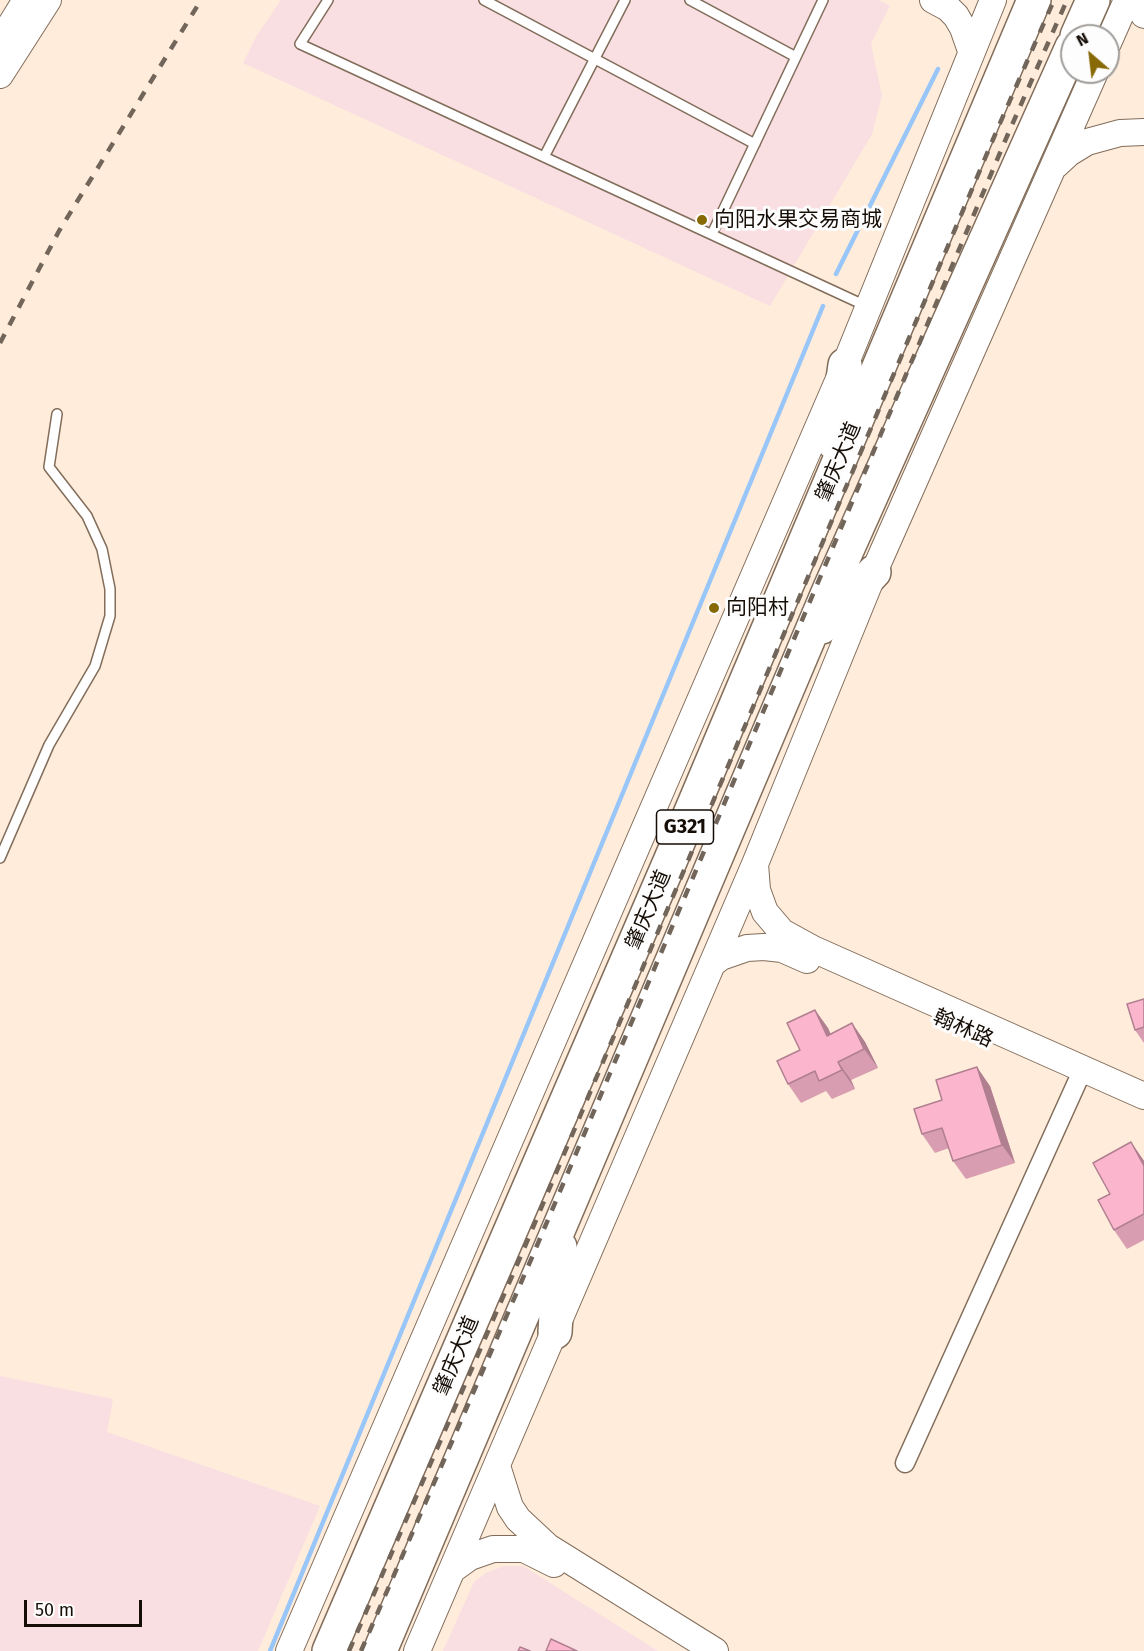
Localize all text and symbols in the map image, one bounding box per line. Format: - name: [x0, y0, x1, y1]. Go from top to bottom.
- north arrow: [1060, 24, 1120, 84]
- text: N: [1073, 29, 1091, 50]
- place label: 向阳水果交易商城: [714, 207, 882, 233]
- marker: 向阳水果交易商城: [695, 213, 709, 227]
- street label: 肇庆大道: [811, 418, 867, 506]
- place label: 向阳村: [726, 595, 789, 621]
- marker: 向阳村: [707, 601, 721, 615]
- road number: G321: [656, 810, 714, 844]
- street label: 肇庆大道: [621, 866, 677, 954]
- street label: 翰林路: [929, 1005, 997, 1053]
- street label: 肇庆大道: [429, 1312, 485, 1400]
- scale bar: [27, 1588, 146, 1626]
- text: 50 m: [35, 1599, 74, 1621]

